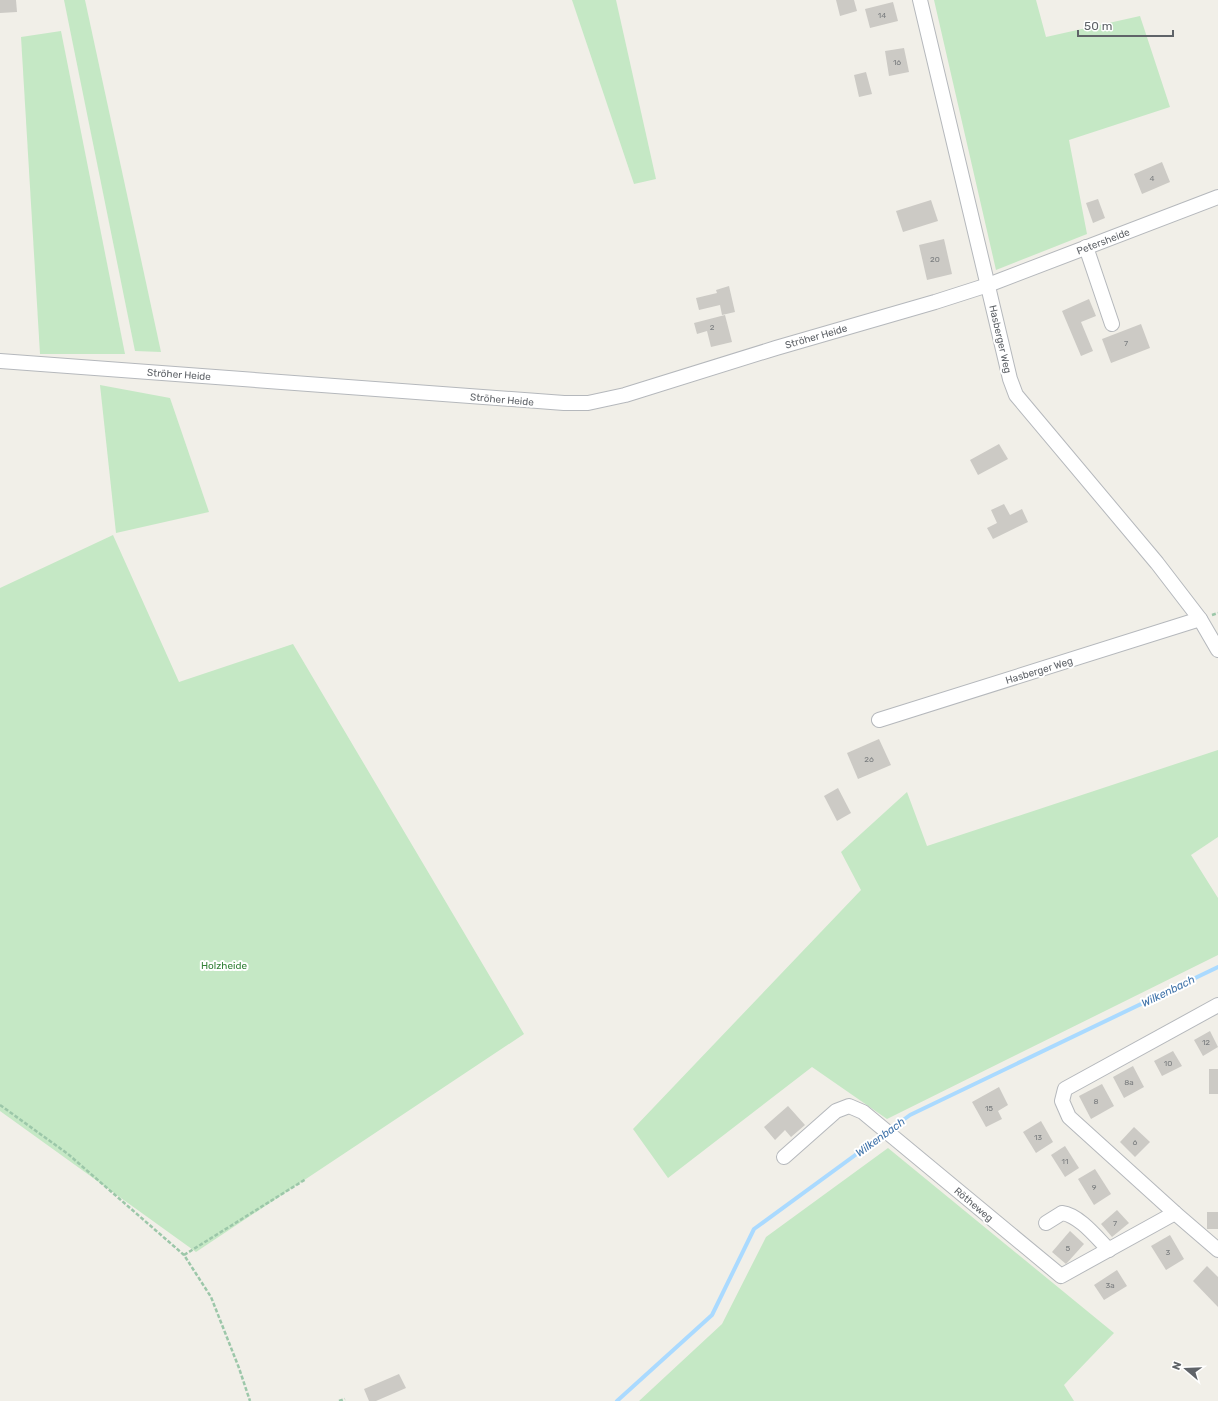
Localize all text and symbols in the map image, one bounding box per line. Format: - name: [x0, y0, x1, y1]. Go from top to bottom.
- house number: 14: [878, 11, 886, 20]
- scale bar: [1078, 12, 1173, 38]
- text: 50 m: [1084, 19, 1112, 33]
- house number: 16: [893, 58, 901, 67]
- house number: 4: [1150, 174, 1155, 183]
- street label: Petersheide: [1075, 226, 1132, 258]
- house number: 20: [930, 255, 940, 264]
- street label: Hasberger Weg: [986, 304, 1014, 375]
- street label: Ströher Heide: [784, 322, 849, 352]
- house number: 2: [710, 323, 715, 332]
- house number: 7: [1124, 339, 1128, 348]
- street label: Ströher Heide: [147, 367, 212, 383]
- street label: Ströher Heide: [470, 391, 535, 409]
- street label: Hasberger Weg: [1004, 655, 1074, 687]
- house number: 26: [864, 755, 874, 764]
- park label: Holzheide: [201, 960, 247, 972]
- water label: Wilkenbach: [1139, 973, 1197, 1010]
- house number: 12: [1202, 1038, 1210, 1047]
- house number: 10: [1164, 1059, 1172, 1068]
- house number: 8a: [1124, 1078, 1134, 1087]
- house number: 8: [1093, 1097, 1099, 1106]
- house number: 15: [985, 1104, 993, 1113]
- water label: Wilkenbach: [853, 1115, 908, 1160]
- house number: 13: [1034, 1133, 1042, 1142]
- house number: 6: [1133, 1138, 1138, 1147]
- house number: 11: [1062, 1157, 1068, 1166]
- house number: 9: [1092, 1183, 1097, 1192]
- street label: Rötheweg: [951, 1185, 995, 1225]
- house number: 7: [1113, 1219, 1117, 1228]
- house number: 5: [1066, 1244, 1071, 1253]
- house number: 3: [1166, 1248, 1171, 1257]
- house number: 3a: [1105, 1281, 1115, 1290]
- north arrow: [1166, 1349, 1206, 1389]
- text: N: [1170, 1360, 1184, 1372]

